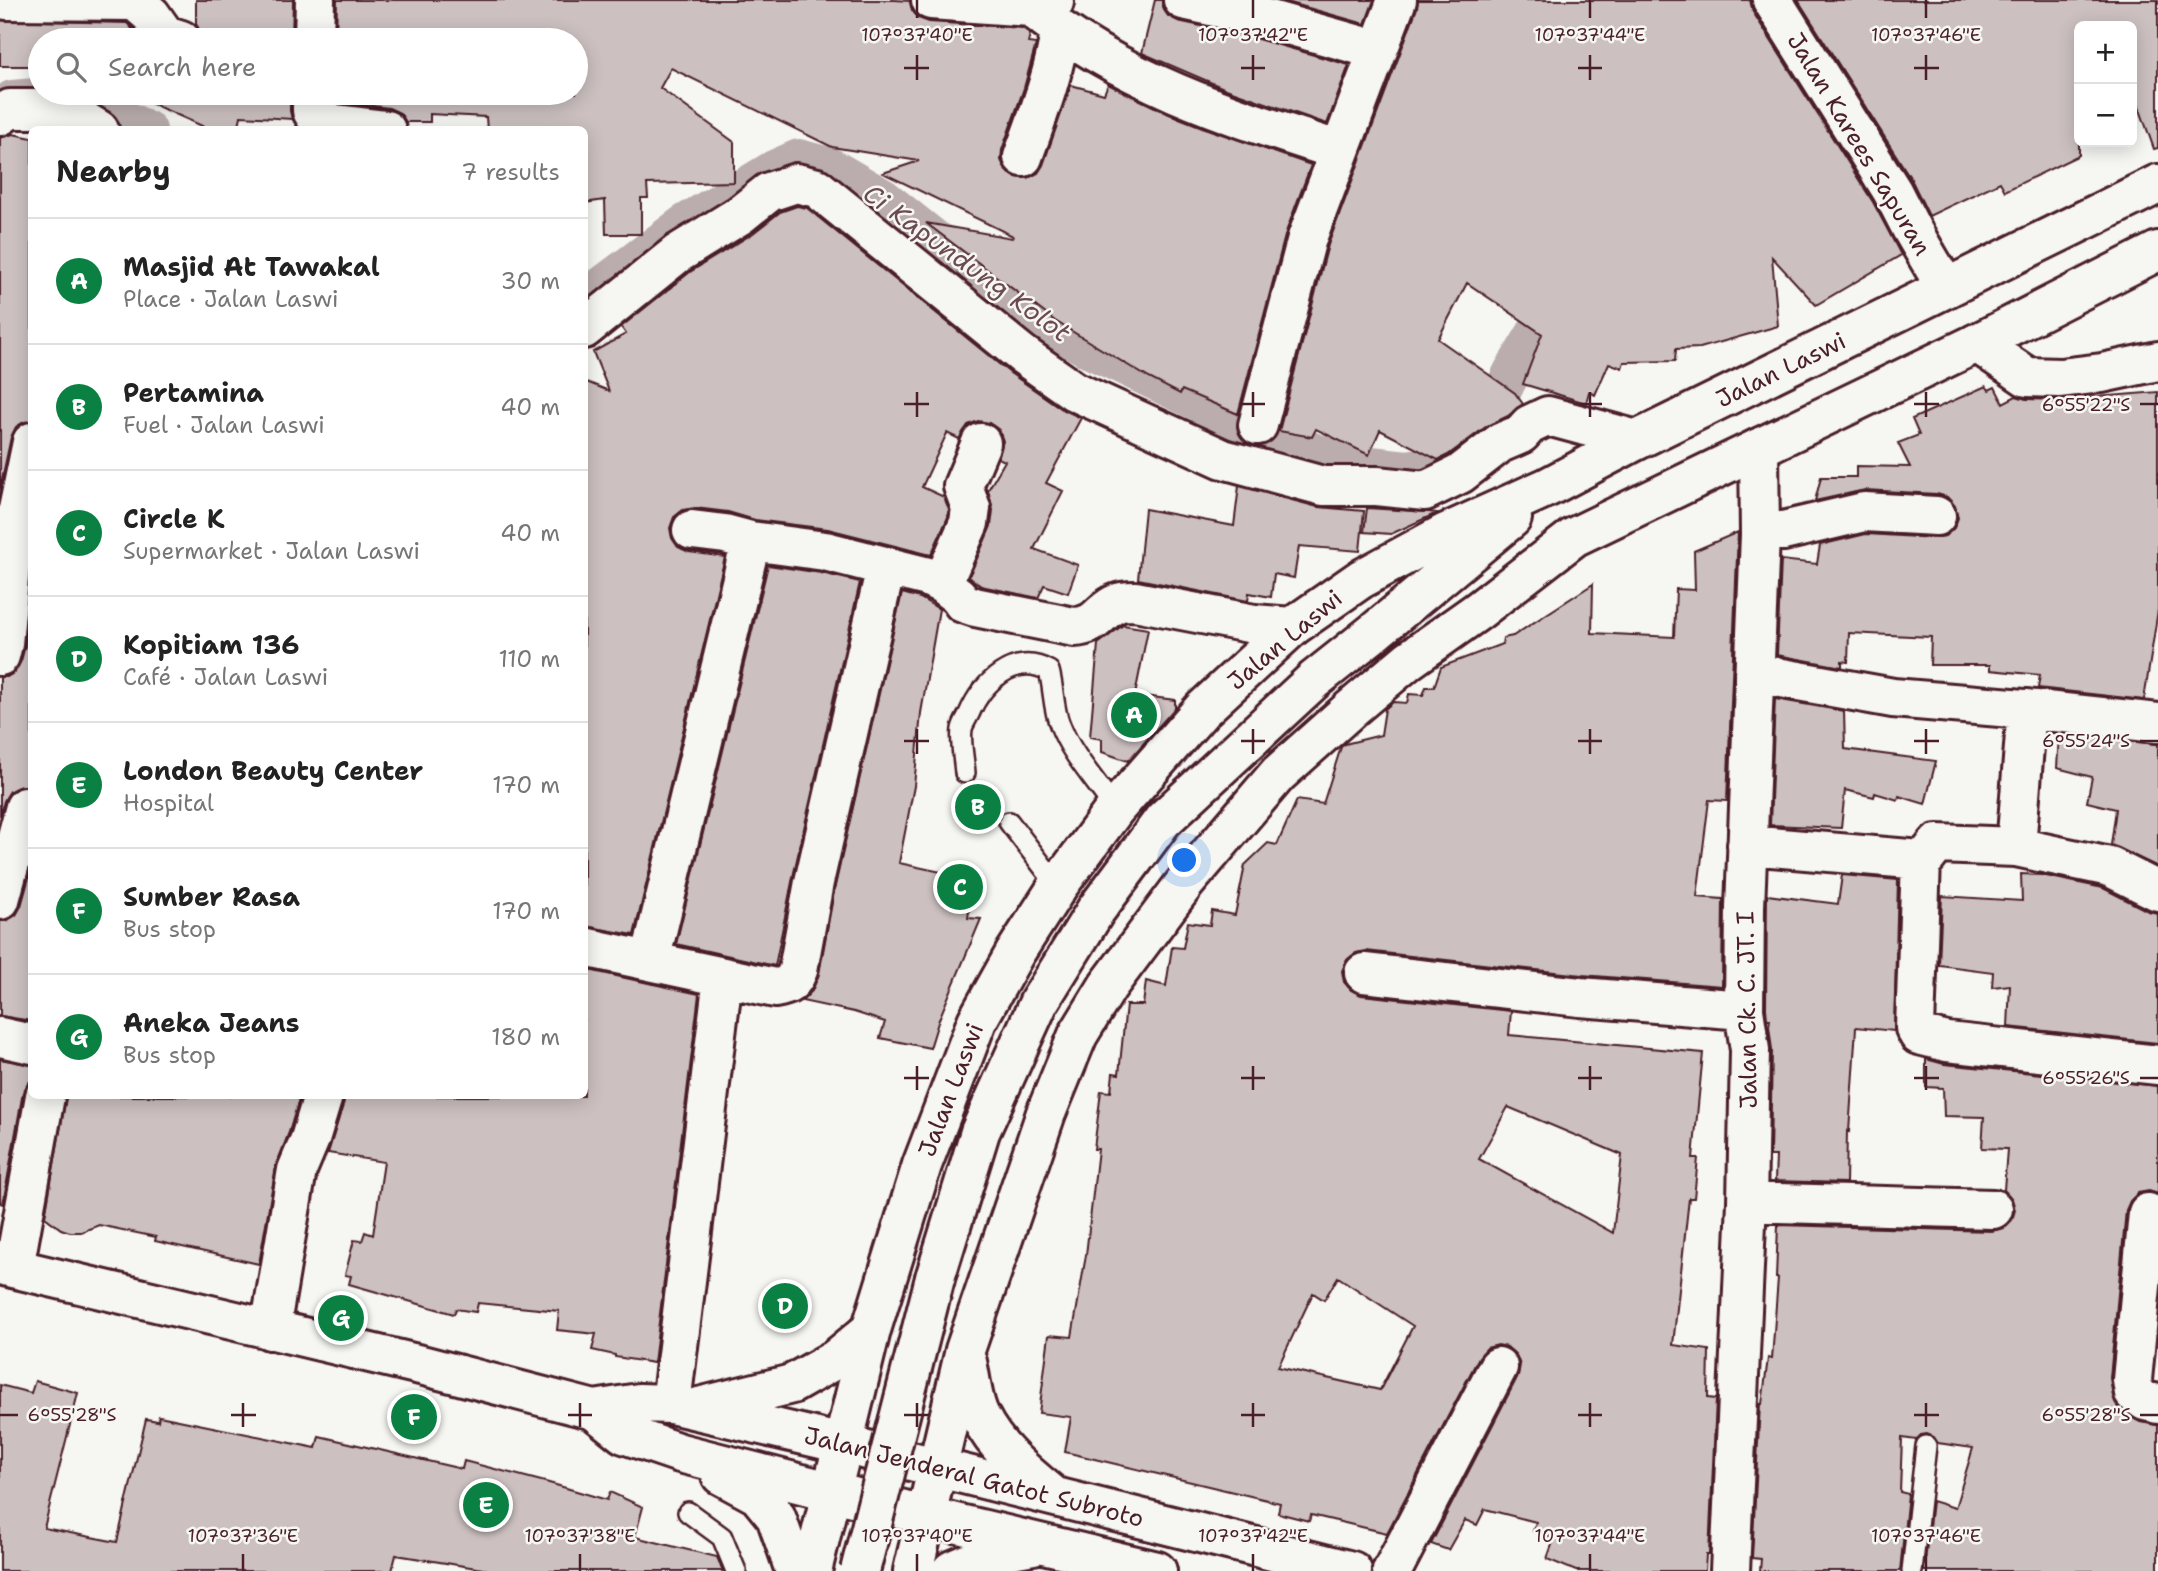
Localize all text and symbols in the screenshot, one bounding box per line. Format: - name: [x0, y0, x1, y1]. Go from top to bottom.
- map controls: [2074, 21, 2137, 147]
- button: +: [2074, 21, 2137, 84]
- text: 107°37'40"E: [861, 23, 973, 47]
- text: 107°37'42"E: [1198, 23, 1308, 47]
- text: 107°37'44"E: [1535, 23, 1645, 47]
- text: 107°37'46"E: [1871, 23, 1981, 47]
- street label: Jalan Karees Sapuran: [1780, 27, 1938, 261]
- search box: [28, 28, 588, 105]
- icon: search: [52, 48, 90, 86]
- text: Search here: [108, 49, 257, 84]
- button: −: [2074, 84, 2137, 147]
- text: Nearby: [56, 151, 171, 192]
- text: 7 results: [461, 157, 560, 187]
- water label: Ci Kapundung Kolot: [857, 175, 1079, 350]
- text: Masjid At Tawakal: [123, 249, 380, 284]
- text: A: [70, 266, 88, 296]
- text: 30 m: [501, 266, 560, 296]
- text: Place · Jalan Laswi: [123, 284, 339, 314]
- street label: Jalan Laswi: [1711, 325, 1851, 415]
- text: Pertamina: [123, 375, 264, 410]
- text: B: [72, 392, 86, 422]
- text: 40 m: [500, 392, 560, 422]
- text: 6°55'22"S: [2042, 393, 2130, 417]
- text: Fuel · Jalan Laswi: [123, 410, 325, 440]
- text: Circle K: [123, 501, 224, 536]
- text: C: [72, 518, 86, 548]
- text: 40 m: [500, 518, 560, 548]
- text: Supermarket · Jalan Laswi: [123, 536, 420, 566]
- street label: Jalan Laswi: [1221, 583, 1349, 697]
- text: Kopitiam 136: [123, 627, 299, 662]
- text: D: [71, 644, 87, 674]
- text: 110 m: [498, 644, 560, 674]
- text: Café · Jalan Laswi: [123, 662, 328, 692]
- pin: A: [1111, 689, 1157, 741]
- text: 6°55'24"S: [2042, 729, 2130, 753]
- text: London Beauty Center: [123, 753, 423, 788]
- text: E: [71, 770, 87, 800]
- text: 170 m: [492, 770, 560, 800]
- pin: B: [955, 781, 1001, 833]
- text: Hospital: [123, 788, 214, 818]
- your location: [1167, 843, 1201, 877]
- pin: C: [937, 861, 983, 913]
- text: Sumber Rasa: [123, 879, 300, 914]
- text: F: [72, 896, 86, 926]
- text: 170 m: [492, 896, 560, 926]
- street label: Jalan Ck. C. JT. I: [1729, 911, 1765, 1109]
- text: Bus stop: [123, 914, 216, 944]
- text: Aneka Jeans: [123, 1005, 300, 1040]
- street label: Jalan Laswi: [911, 1019, 991, 1161]
- text: G: [70, 1022, 88, 1052]
- text: 180 m: [491, 1022, 560, 1052]
- text: Bus stop: [123, 1040, 216, 1070]
- text: 6°55'26"S: [2042, 1066, 2130, 1090]
- pin: D: [762, 1280, 808, 1332]
- pin: G: [318, 1292, 364, 1344]
- pin: F: [391, 1391, 437, 1443]
- text: 6°55'28"S: [28, 1403, 116, 1427]
- text: 6°55'28"S: [2042, 1403, 2130, 1427]
- street label: Jalan Jenderal Gatot Subroto: [801, 1419, 1147, 1535]
- pin: E: [463, 1479, 509, 1531]
- text: 107°37'36"E: [188, 1524, 298, 1548]
- text: 107°37'38"E: [524, 1524, 636, 1548]
- text: 107°37'40"E: [861, 1524, 973, 1548]
- text: 107°37'42"E: [1198, 1524, 1308, 1548]
- text: 107°37'44"E: [1535, 1524, 1645, 1548]
- text: 107°37'46"E: [1871, 1524, 1981, 1548]

